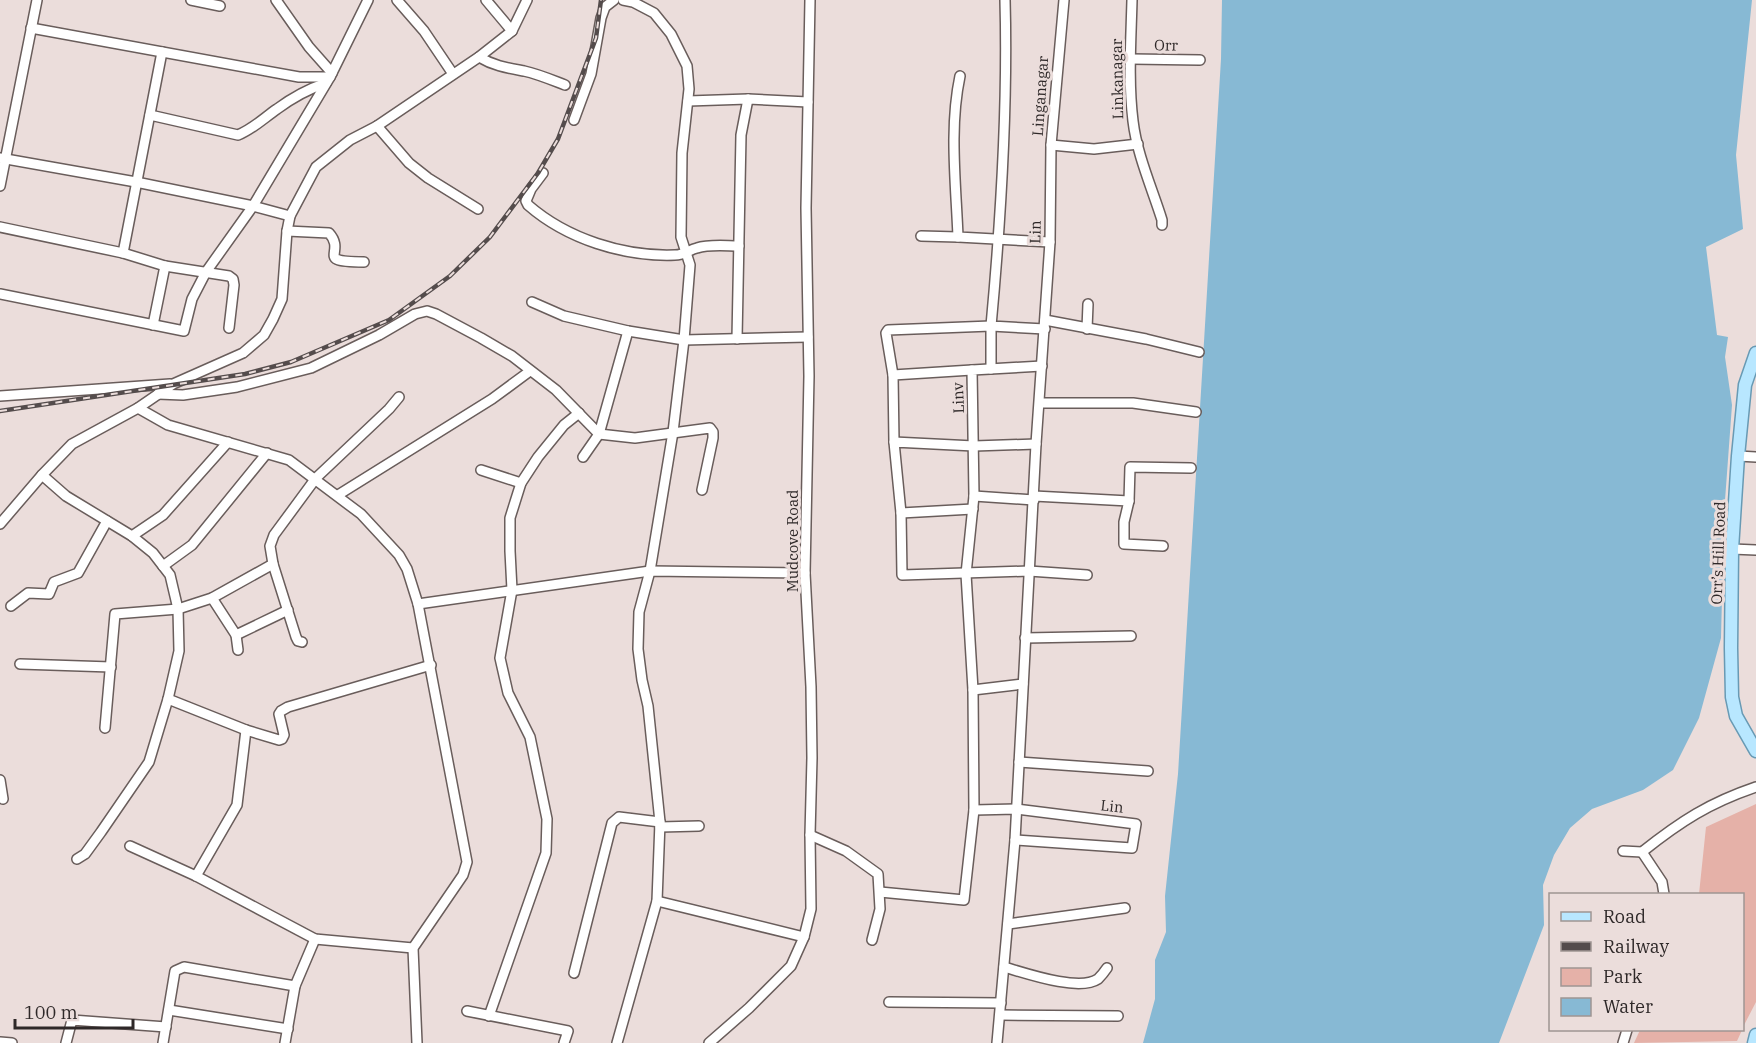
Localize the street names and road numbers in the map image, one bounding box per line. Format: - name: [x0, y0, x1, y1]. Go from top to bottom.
- street label: Orr: [1154, 35, 1179, 55]
- street label: Linkanagar: [1107, 38, 1127, 120]
- street label: Linganagar: [1028, 55, 1052, 137]
- street label: Lin: [1025, 220, 1045, 244]
- street label: Linv: [948, 382, 968, 414]
- street label: Mudcove Road: [783, 490, 802, 592]
- street label: Orr’s Hill Road: [1707, 501, 1729, 605]
- street label: Lin: [1099, 795, 1125, 817]

